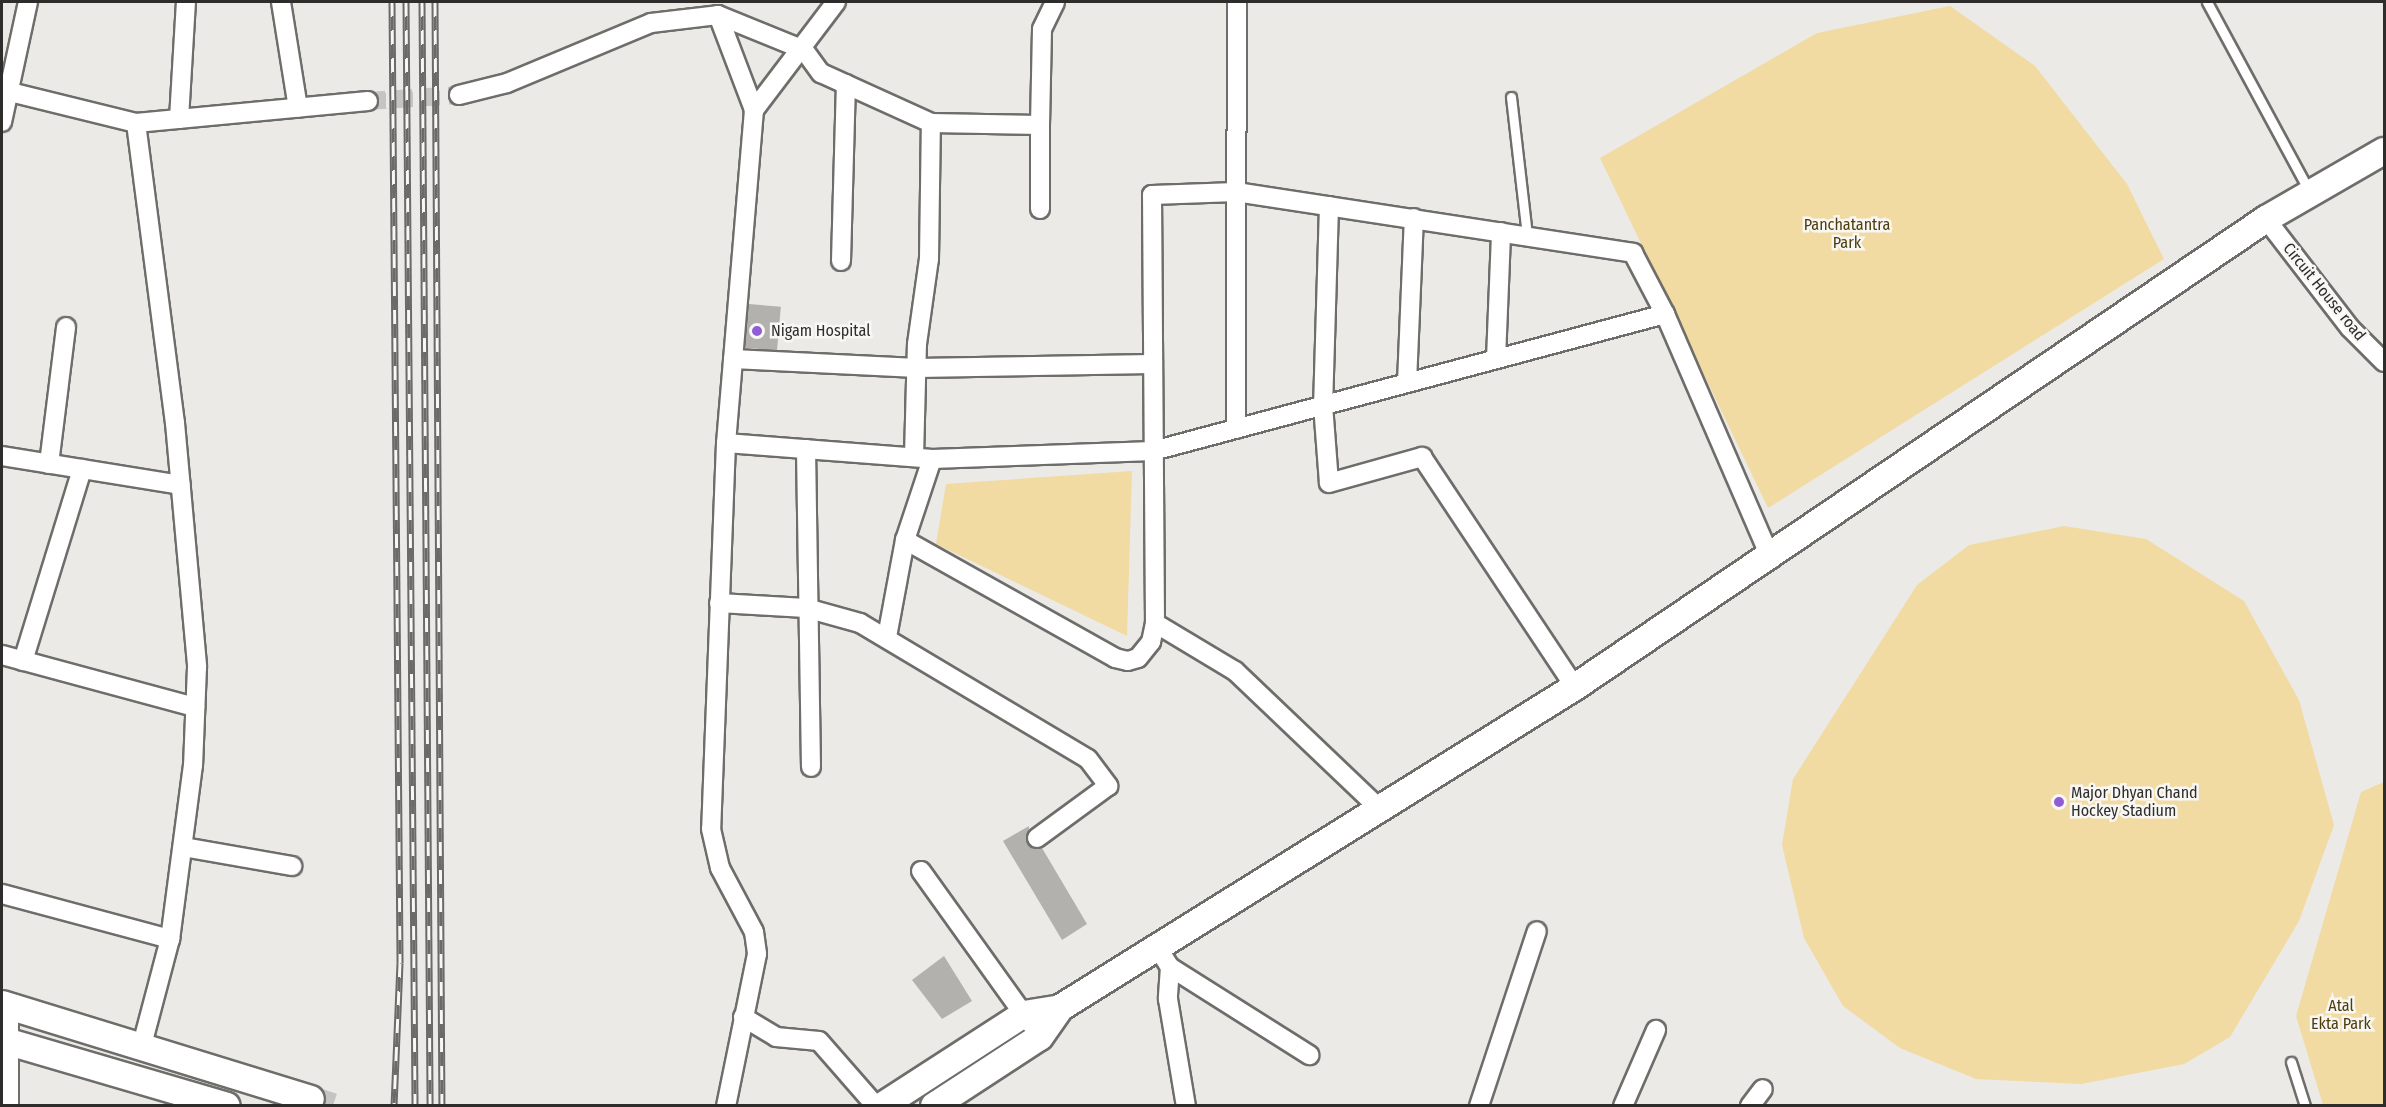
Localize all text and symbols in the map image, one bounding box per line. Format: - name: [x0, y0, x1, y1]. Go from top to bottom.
- park label: Panchatantra Park: [1804, 215, 1890, 253]
- street label: Circuit House road: [2279, 239, 2369, 345]
- place label: Nigam Hospital: [771, 321, 870, 341]
- marker: Nigam Hospital: [748, 322, 766, 340]
- place label: Major Dhyan Chand Hockey Stadium: [2071, 783, 2198, 821]
- marker: Major Dhyan Chand Hockey Stadium: [2052, 795, 2066, 809]
- park label: Atal Ekta Park: [2311, 996, 2371, 1034]

